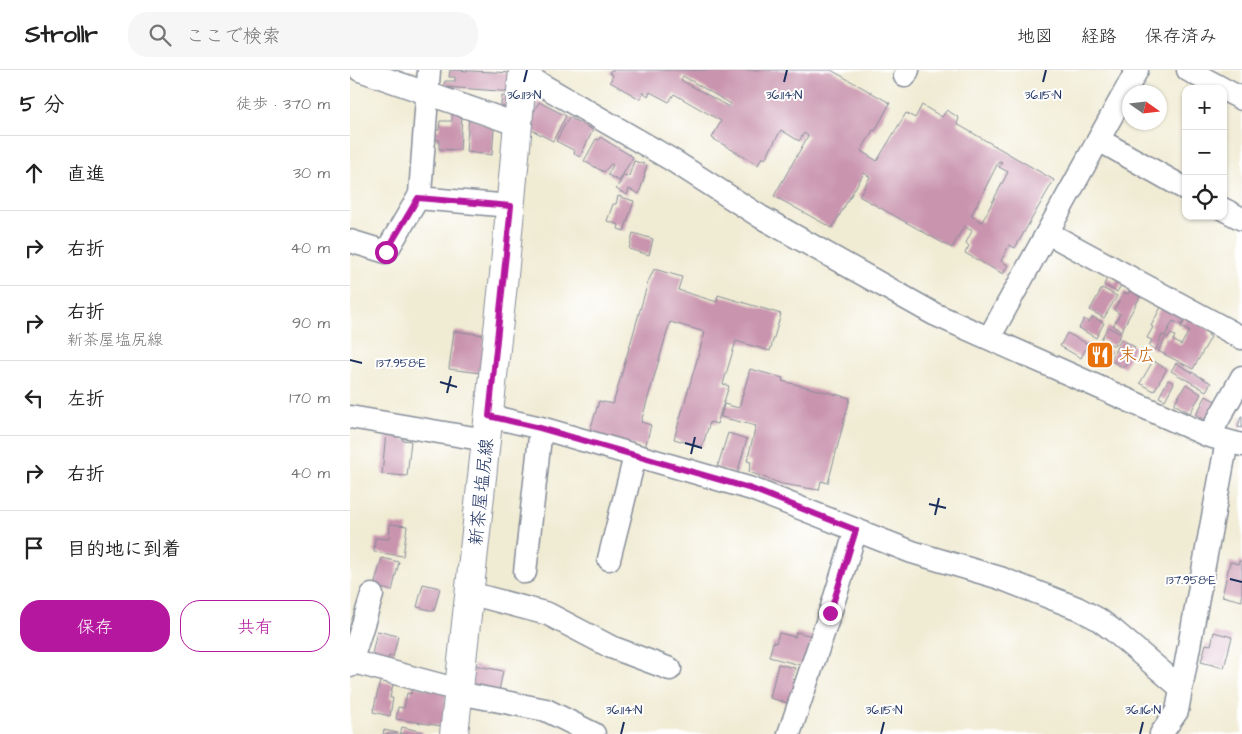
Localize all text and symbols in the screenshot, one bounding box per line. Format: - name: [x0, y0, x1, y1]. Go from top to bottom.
- search box: [128, 12, 478, 57]
- text: Strollr: [25, 18, 98, 52]
- icon: search: [146, 21, 174, 49]
- text: ここで検索: [186, 23, 281, 50]
- text: 地図: [1017, 24, 1053, 49]
- text: 経路: [1081, 24, 1117, 49]
- text: 保存済み: [1145, 24, 1217, 49]
- north arrow: [1122, 85, 1167, 130]
- map controls: [1182, 85, 1227, 220]
- button: +: [1182, 85, 1227, 130]
- text: 36.113°N: [507, 87, 542, 104]
- text: 36.114°N: [766, 87, 803, 104]
- text: 36.115°N: [1024, 87, 1062, 104]
- text: 5 分: [20, 90, 64, 119]
- text: 徒歩 · 370 m: [236, 93, 330, 115]
- button: −: [1182, 130, 1227, 175]
- icon: ahead: [20, 159, 48, 187]
- text: 直進: [67, 161, 105, 188]
- text: 30 m: [293, 162, 330, 184]
- button: locate: [1182, 175, 1227, 220]
- icon: right: [20, 234, 48, 262]
- text: 右折: [67, 236, 105, 263]
- text: 40 m: [290, 237, 330, 259]
- route start: [375, 241, 398, 264]
- text: 右折: [67, 299, 105, 326]
- icon: right: [20, 309, 48, 337]
- text: 90 m: [292, 312, 330, 334]
- text: 新茶屋塩尻線: [67, 329, 163, 351]
- restaurant icon: 末広: [1085, 340, 1115, 370]
- place label: 末広: [1119, 343, 1155, 368]
- text: 137.958°E: [376, 355, 426, 372]
- icon: left: [20, 384, 48, 412]
- text: 左折: [67, 386, 105, 413]
- text: 170 m: [289, 387, 330, 409]
- street label: 新茶屋塩尻線: [463, 437, 500, 547]
- icon: right: [20, 459, 48, 487]
- text: 右折: [67, 461, 105, 488]
- text: 40 m: [290, 462, 330, 484]
- icon: arrive: [20, 534, 48, 562]
- text: 目的地に到着: [67, 536, 181, 563]
- text: 137.958°E: [1166, 572, 1216, 589]
- button: 保存: [20, 600, 170, 652]
- button: 共有: [180, 600, 330, 652]
- route end: [819, 602, 842, 625]
- text: 36.114°N: [606, 702, 643, 719]
- text: 36.115°N: [865, 702, 903, 719]
- text: 36.116°N: [1125, 702, 1162, 719]

